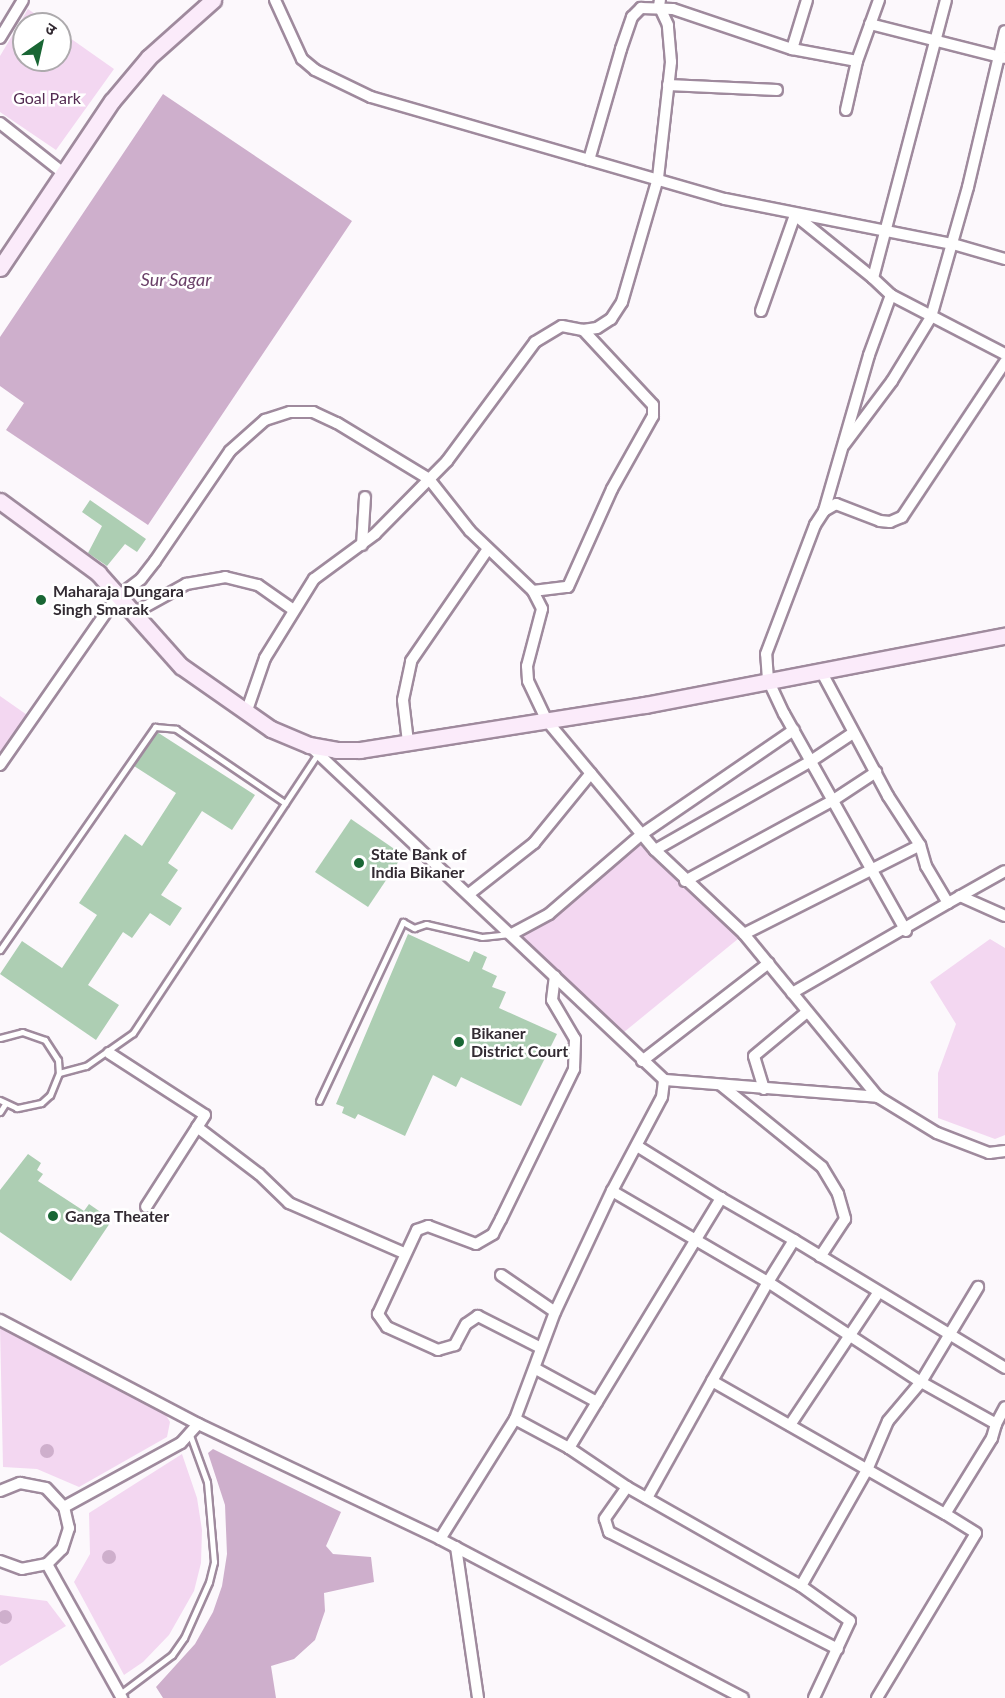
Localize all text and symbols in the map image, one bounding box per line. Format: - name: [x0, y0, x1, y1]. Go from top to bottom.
- north arrow: [12, 12, 72, 72]
- text: उ: [42, 18, 60, 39]
- park label: Goal Park: [13, 88, 81, 108]
- water label: Sur Sagar: [141, 268, 211, 290]
- place label: Maharaja Dungara Singh Smarak: [53, 581, 184, 619]
- marker: Maharaja Dungara Singh Smarak: [34, 593, 48, 607]
- place label: State Bank of India Bikaner: [371, 844, 466, 882]
- marker: State Bank of India Bikaner: [352, 856, 366, 870]
- place label: Bikaner District Court: [471, 1023, 568, 1061]
- marker: Bikaner District Court: [452, 1035, 466, 1049]
- place label: Ganga Theater: [65, 1206, 170, 1226]
- marker: Ganga Theater: [46, 1209, 60, 1223]

